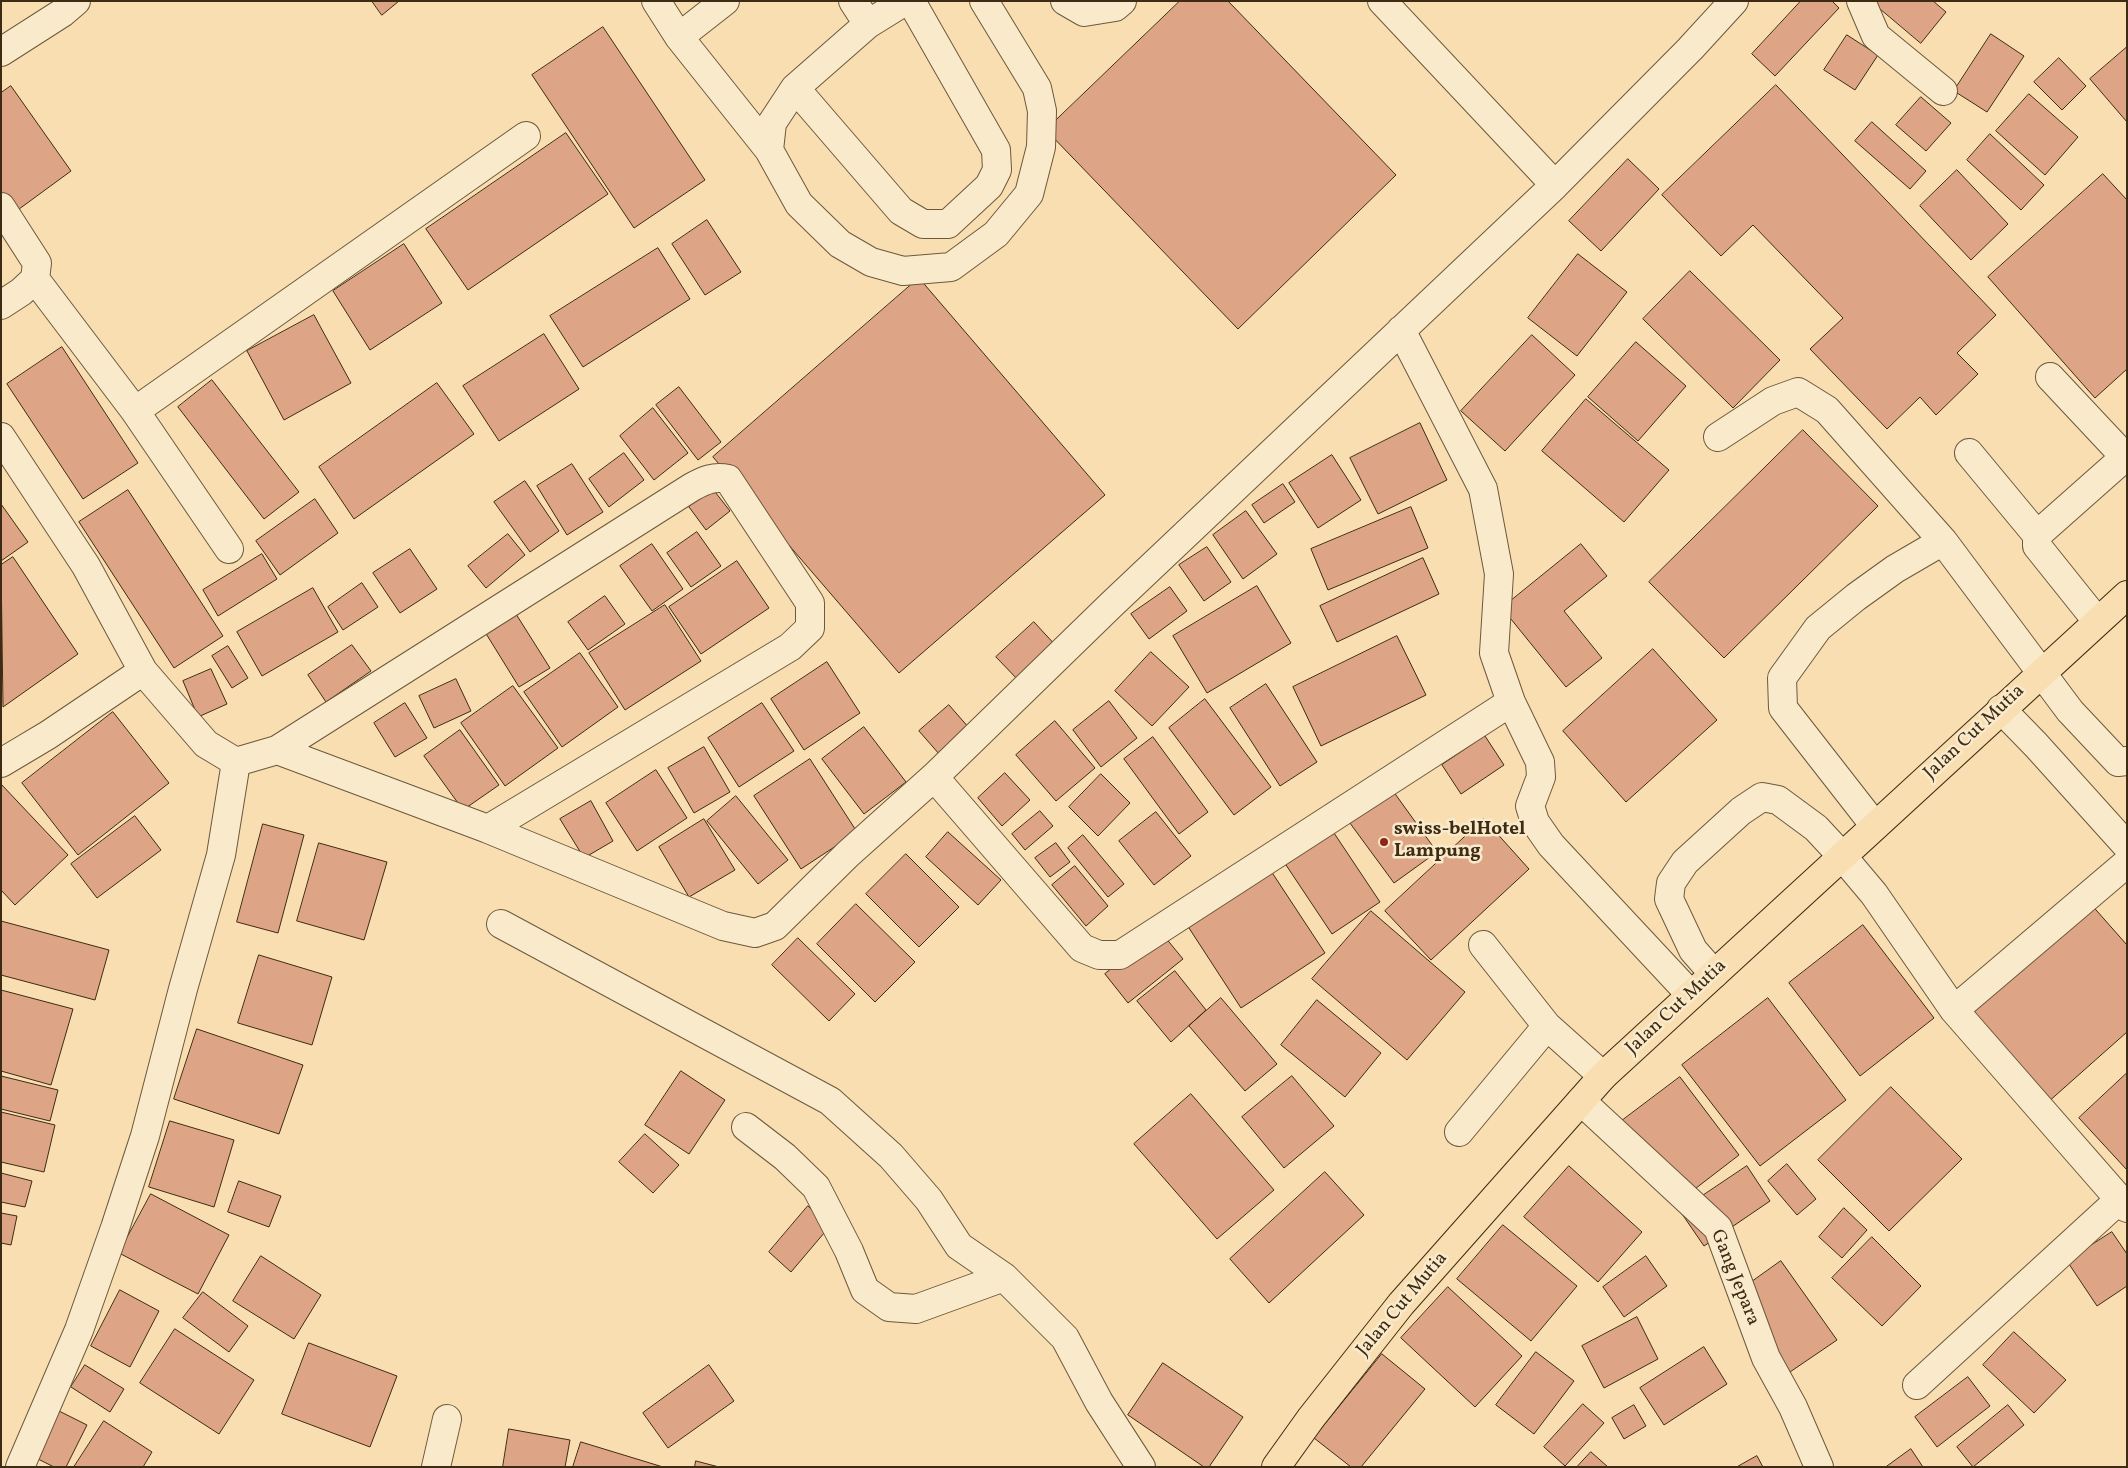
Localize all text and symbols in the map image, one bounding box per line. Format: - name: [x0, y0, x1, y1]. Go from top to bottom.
- street label: Jalan Cut Mutia: [1920, 681, 2030, 785]
- place label: swiss-belHotel Lampung: [1394, 820, 1525, 864]
- marker: swiss-belHotel Lampung: [1378, 836, 1390, 848]
- street label: Jalan Cut Mutia: [1622, 956, 1732, 1060]
- street label: Gang Jepara: [1704, 1227, 1764, 1329]
- street label: Jalan Cut Mutia: [1353, 1248, 1453, 1362]

